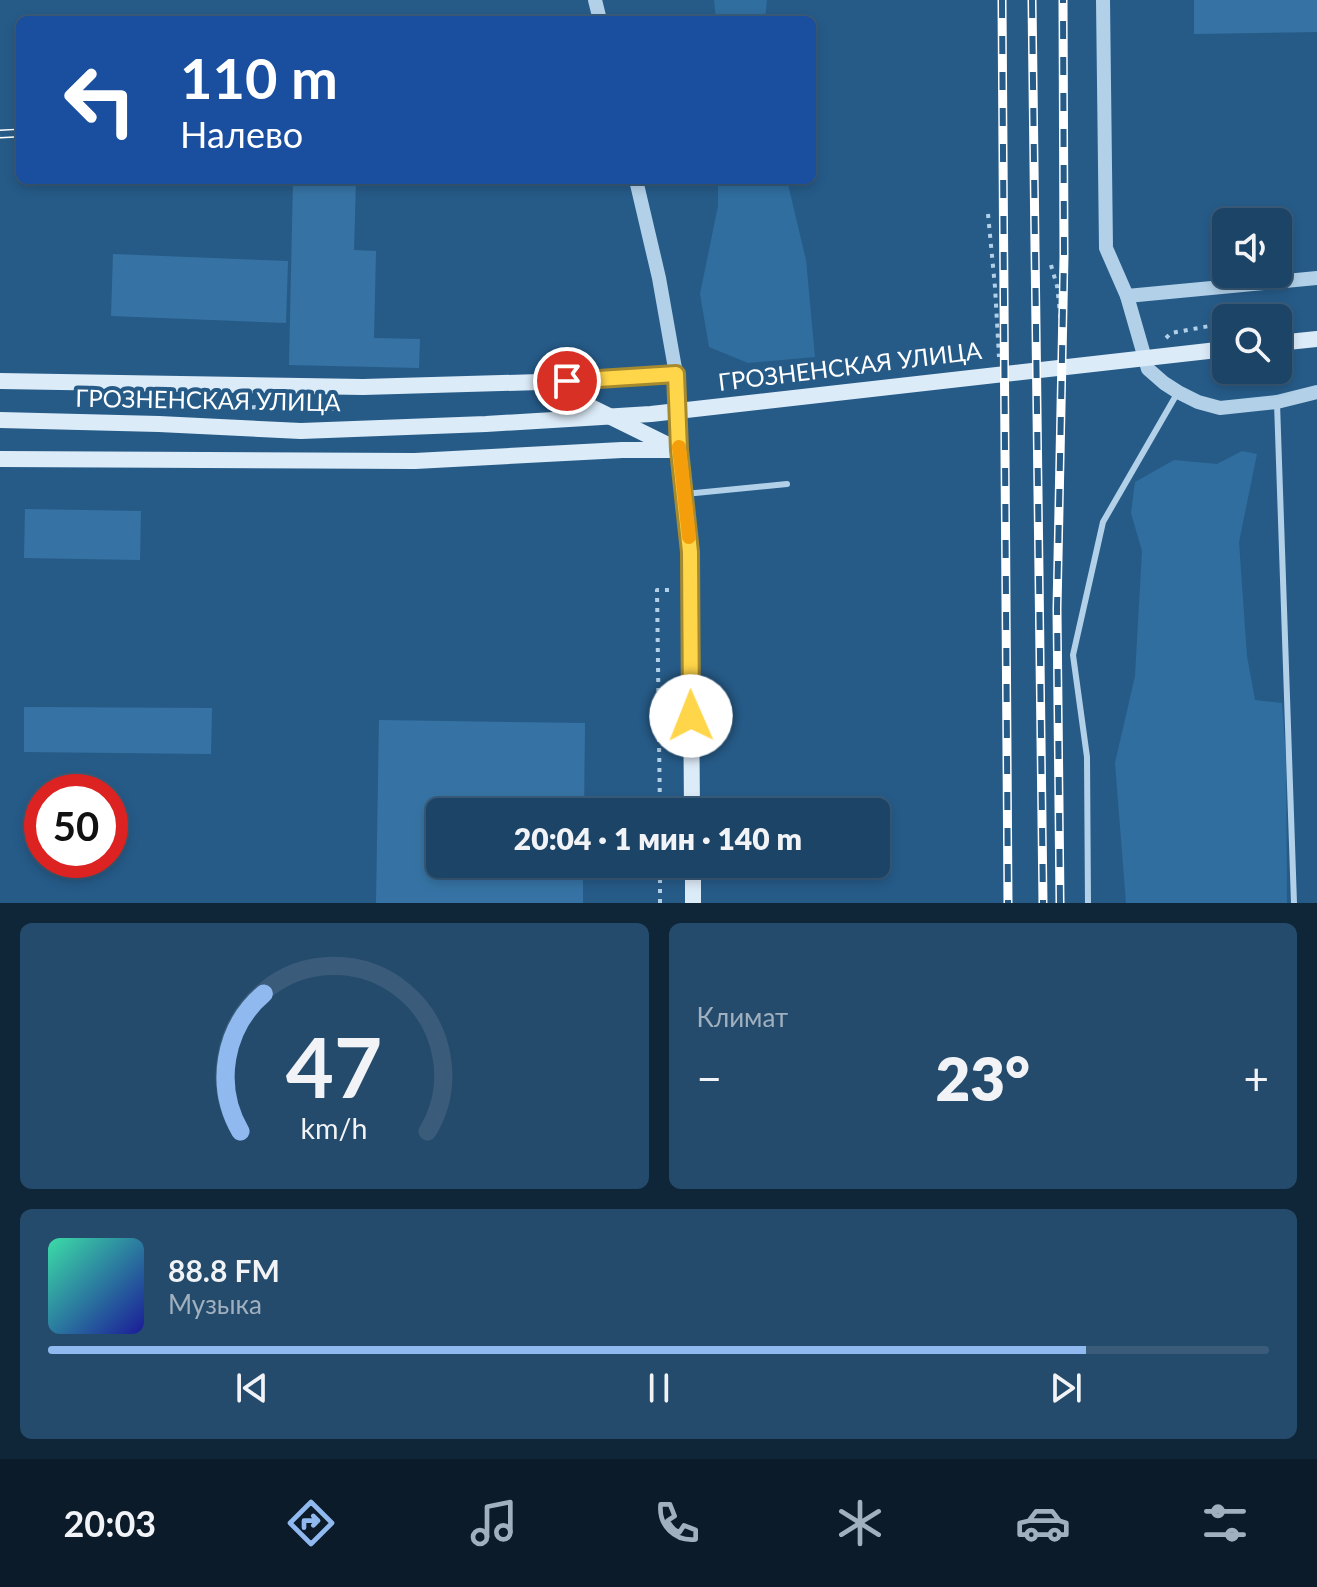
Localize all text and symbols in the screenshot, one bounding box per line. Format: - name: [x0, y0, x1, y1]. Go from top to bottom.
- text: 110 m: [180, 44, 338, 111]
- icon: left: [48, 48, 152, 152]
- text: Налево: [180, 112, 303, 156]
- map controls: [1212, 208, 1292, 384]
- button: sound: [1212, 208, 1292, 288]
- button: search: [1212, 304, 1292, 384]
- street label: ГРОЗНЕНСКАЯ УЛИЦА: [716, 335, 984, 396]
- pin: [533, 347, 601, 415]
- icon: arrive: [545, 359, 589, 403]
- street label: ГРОЗНЕНСКАЯ УЛИЦА: [75, 383, 342, 416]
- position arrow: [649, 674, 733, 758]
- speed limit sign: 50: [24, 774, 128, 878]
- text: 20:04 · 1 мин · 140 m: [514, 820, 802, 856]
- text: Климат: [697, 1001, 788, 1033]
- text: 47: [286, 1016, 383, 1116]
- text: 23°: [935, 1042, 1030, 1114]
- text: −: [697, 1052, 722, 1104]
- text: +: [1243, 1052, 1269, 1104]
- text: km/h: [301, 1111, 368, 1145]
- text: 88.8 FM: [168, 1252, 280, 1288]
- text: Музыка: [168, 1288, 262, 1320]
- icon: previous: [230, 1366, 274, 1410]
- icon: pause: [637, 1366, 681, 1410]
- icon: next: [1044, 1366, 1088, 1410]
- icon: directions: [283, 1495, 339, 1551]
- icon: music: [466, 1495, 522, 1551]
- icon: phone: [649, 1495, 705, 1551]
- icon: climate: [832, 1495, 888, 1551]
- icon: car: [1015, 1495, 1071, 1551]
- icon: filters: [1197, 1495, 1253, 1551]
- text: 20:03: [63, 1501, 156, 1545]

